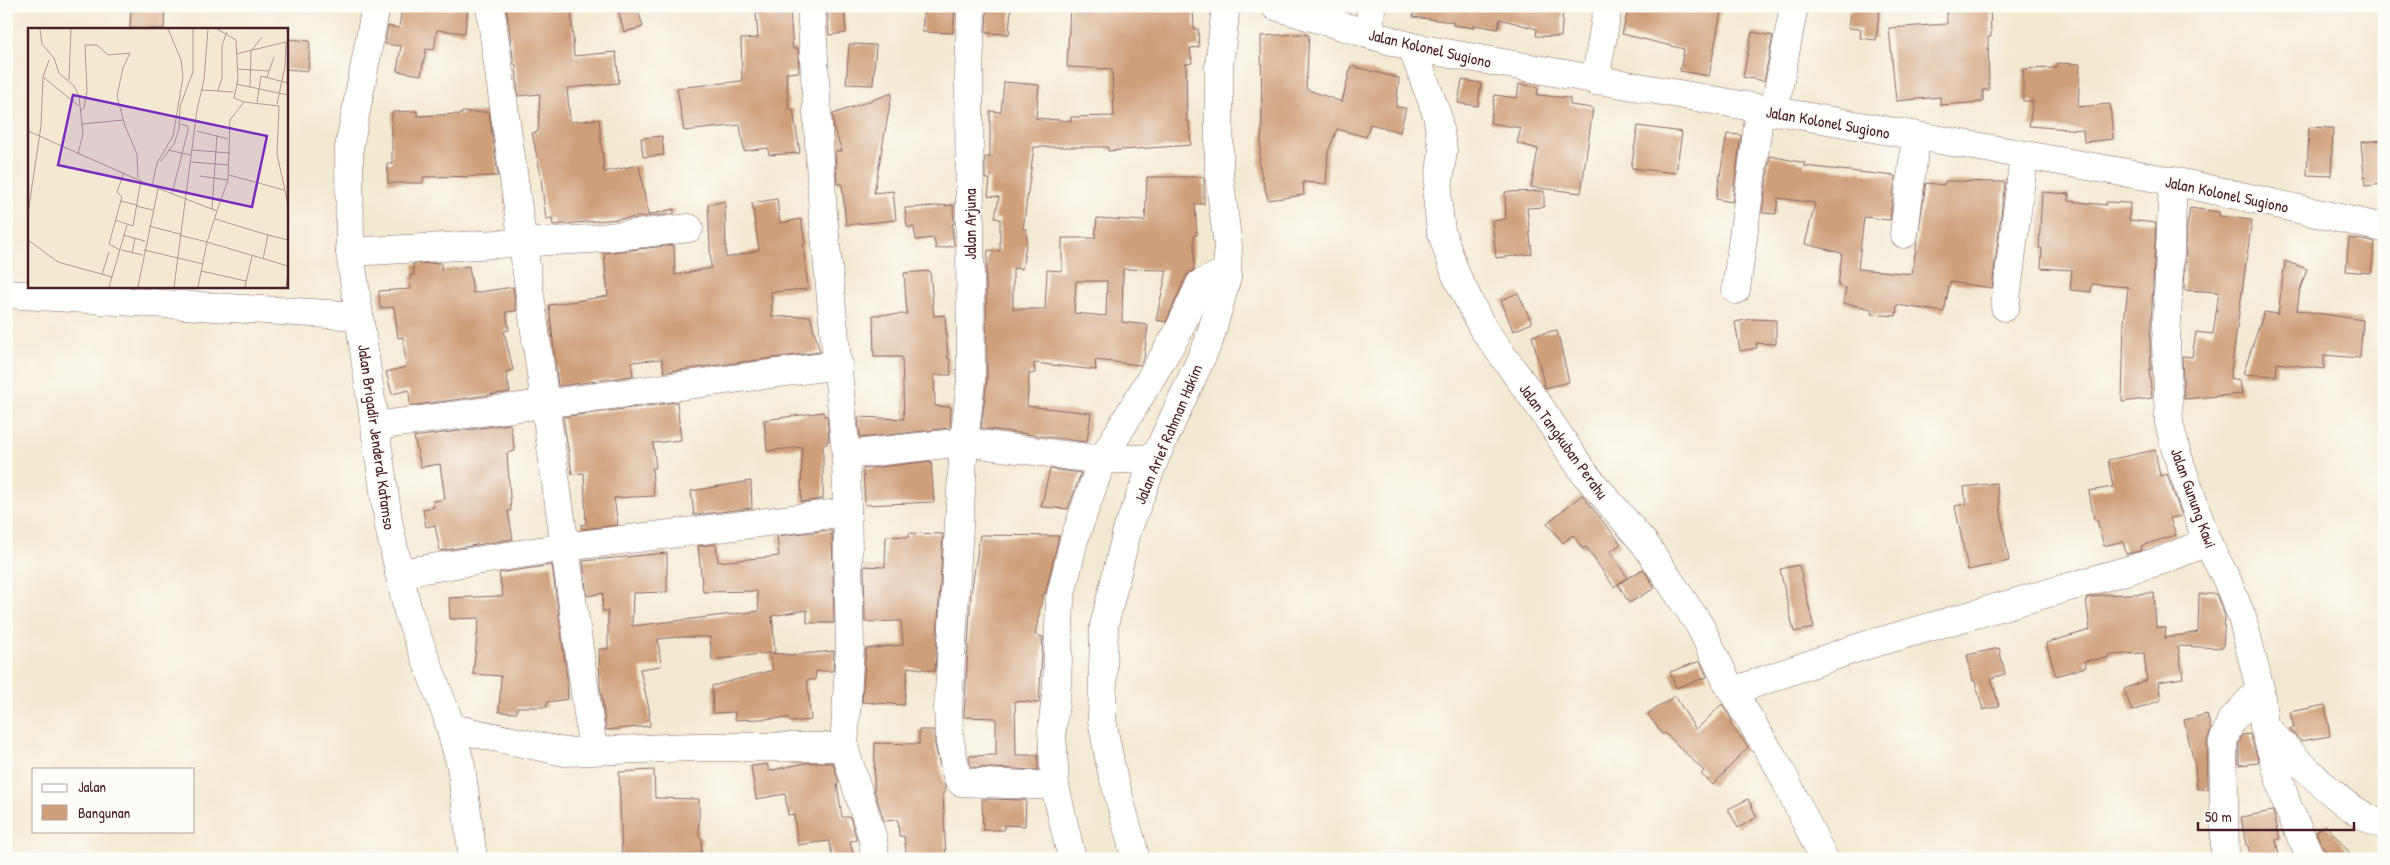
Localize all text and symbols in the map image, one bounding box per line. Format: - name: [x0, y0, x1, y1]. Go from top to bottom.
- street label: Jalan Kolonel Sugiono: [1366, 23, 1494, 73]
- inset map: [28, 28, 288, 288]
- street label: Jalan Kolonel Sugiono: [1764, 100, 1892, 144]
- street label: Jalan Kolonel Sugiono: [2163, 170, 2291, 218]
- street label: Jalan Arjuna: [959, 188, 981, 260]
- street label: Jalan Brigadir Jenderal Katamso: [353, 343, 401, 532]
- street label: Jalan Arief Rahman Hakim: [1129, 360, 1208, 507]
- street label: Jalan Tangkuban Perahu: [1514, 379, 1614, 504]
- street label: Jalan Gunung Kawi: [2166, 445, 2222, 551]
- legend: [32, 768, 195, 832]
- text: Jalan: [78, 776, 106, 797]
- scale bar: [2198, 800, 2354, 832]
- text: Bangunan: [78, 802, 131, 823]
- text: 50 m: [2205, 806, 2232, 827]

